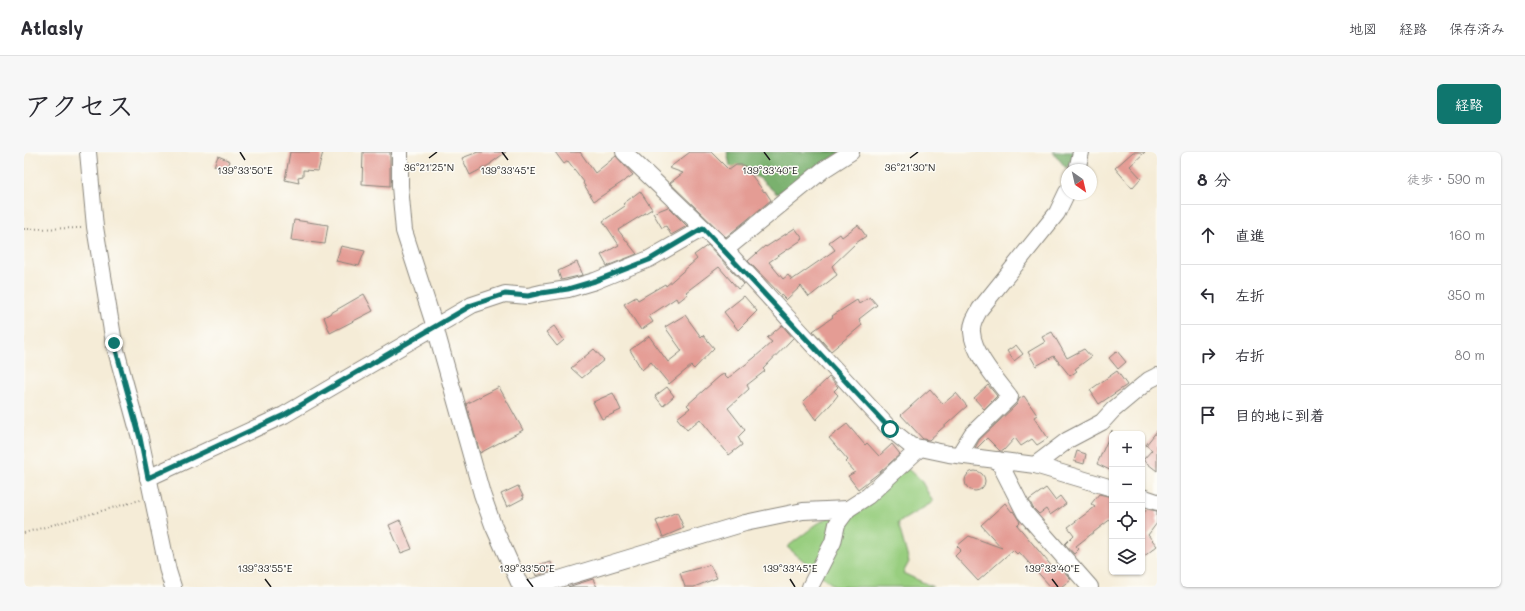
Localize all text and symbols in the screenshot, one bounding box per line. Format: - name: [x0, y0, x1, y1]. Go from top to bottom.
- text: Atlasly: [20, 15, 83, 40]
- text: 地図: [1349, 19, 1377, 38]
- text: 経路: [1399, 19, 1427, 38]
- text: 保存済み: [1449, 19, 1505, 38]
- button: 経路: [1437, 84, 1501, 124]
- text: アクセス: [24, 87, 134, 123]
- text: 36°21'25"N: [404, 160, 454, 174]
- text: 36°21'30"N: [885, 160, 935, 174]
- text: 139°33'50"E: [217, 163, 273, 177]
- text: 139°33'45"E: [481, 163, 536, 177]
- text: 139°33'40"E: [742, 163, 798, 177]
- north arrow: [1061, 164, 1097, 200]
- text: 8 分: [1197, 168, 1231, 190]
- text: 徒歩 · 590 m: [1407, 170, 1485, 187]
- icon: ahead: [1197, 224, 1219, 246]
- text: 直進: [1235, 225, 1265, 245]
- text: 160 m: [1449, 226, 1485, 243]
- icon: left: [1197, 284, 1219, 306]
- text: 左折: [1235, 285, 1265, 305]
- text: 350 m: [1447, 286, 1485, 303]
- route end: [105, 334, 123, 352]
- icon: right: [1197, 344, 1219, 366]
- text: 右折: [1235, 345, 1265, 365]
- text: 80 m: [1455, 346, 1485, 363]
- icon: arrive: [1197, 404, 1219, 426]
- text: 目的地に到着: [1235, 405, 1325, 425]
- route start: [881, 420, 899, 438]
- map controls: [1109, 431, 1145, 575]
- button: +: [1109, 431, 1145, 467]
- button: −: [1109, 467, 1145, 503]
- button: locate: [1109, 503, 1145, 539]
- button: layers: [1109, 539, 1145, 575]
- text: 139°33'55"E: [238, 561, 293, 575]
- text: 139°33'50"E: [499, 561, 555, 575]
- text: 139°33'45"E: [763, 561, 818, 575]
- text: 139°33'40"E: [1024, 561, 1080, 575]

